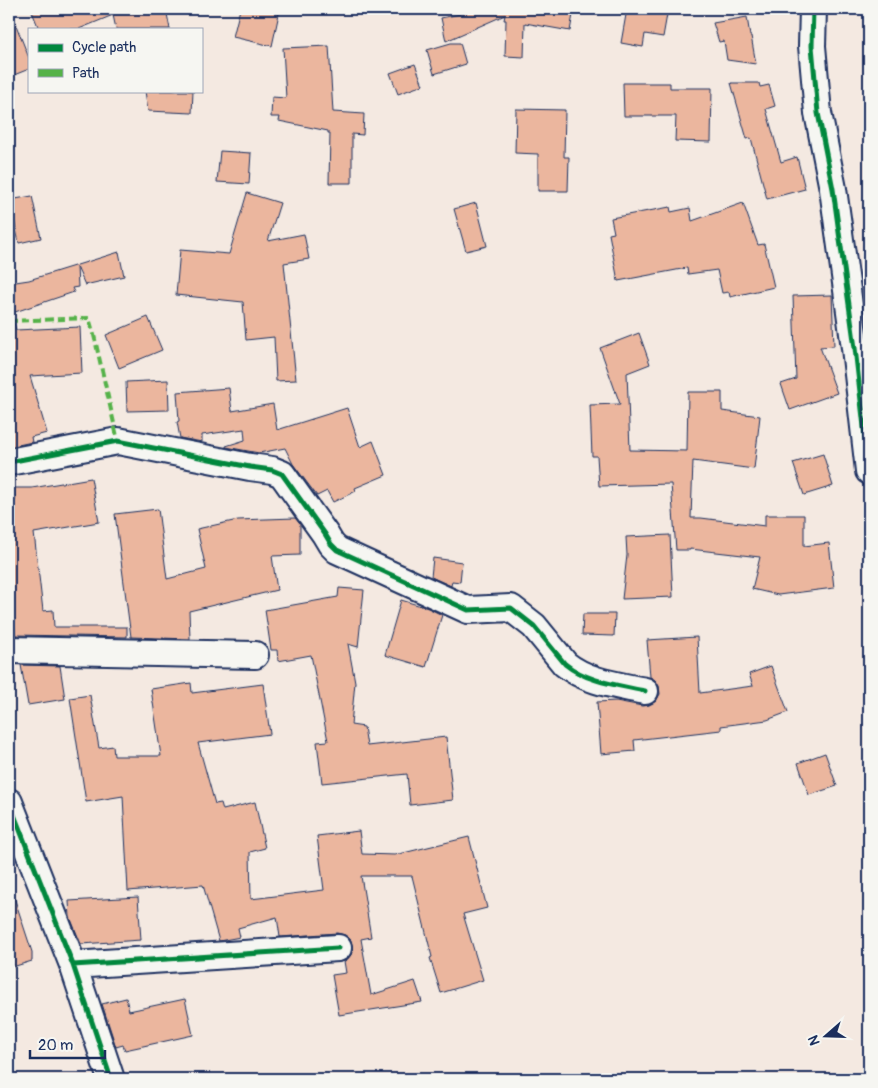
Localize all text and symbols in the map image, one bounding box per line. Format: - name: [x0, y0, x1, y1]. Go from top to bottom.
- legend: [28, 28, 202, 92]
- text: Cycle path: [72, 38, 136, 57]
- text: Path: [72, 64, 99, 83]
- north arrow: [800, 1010, 850, 1060]
- scale bar: [30, 1028, 105, 1060]
- text: N: [805, 1033, 824, 1048]
- text: 20 m: [38, 1036, 73, 1055]

